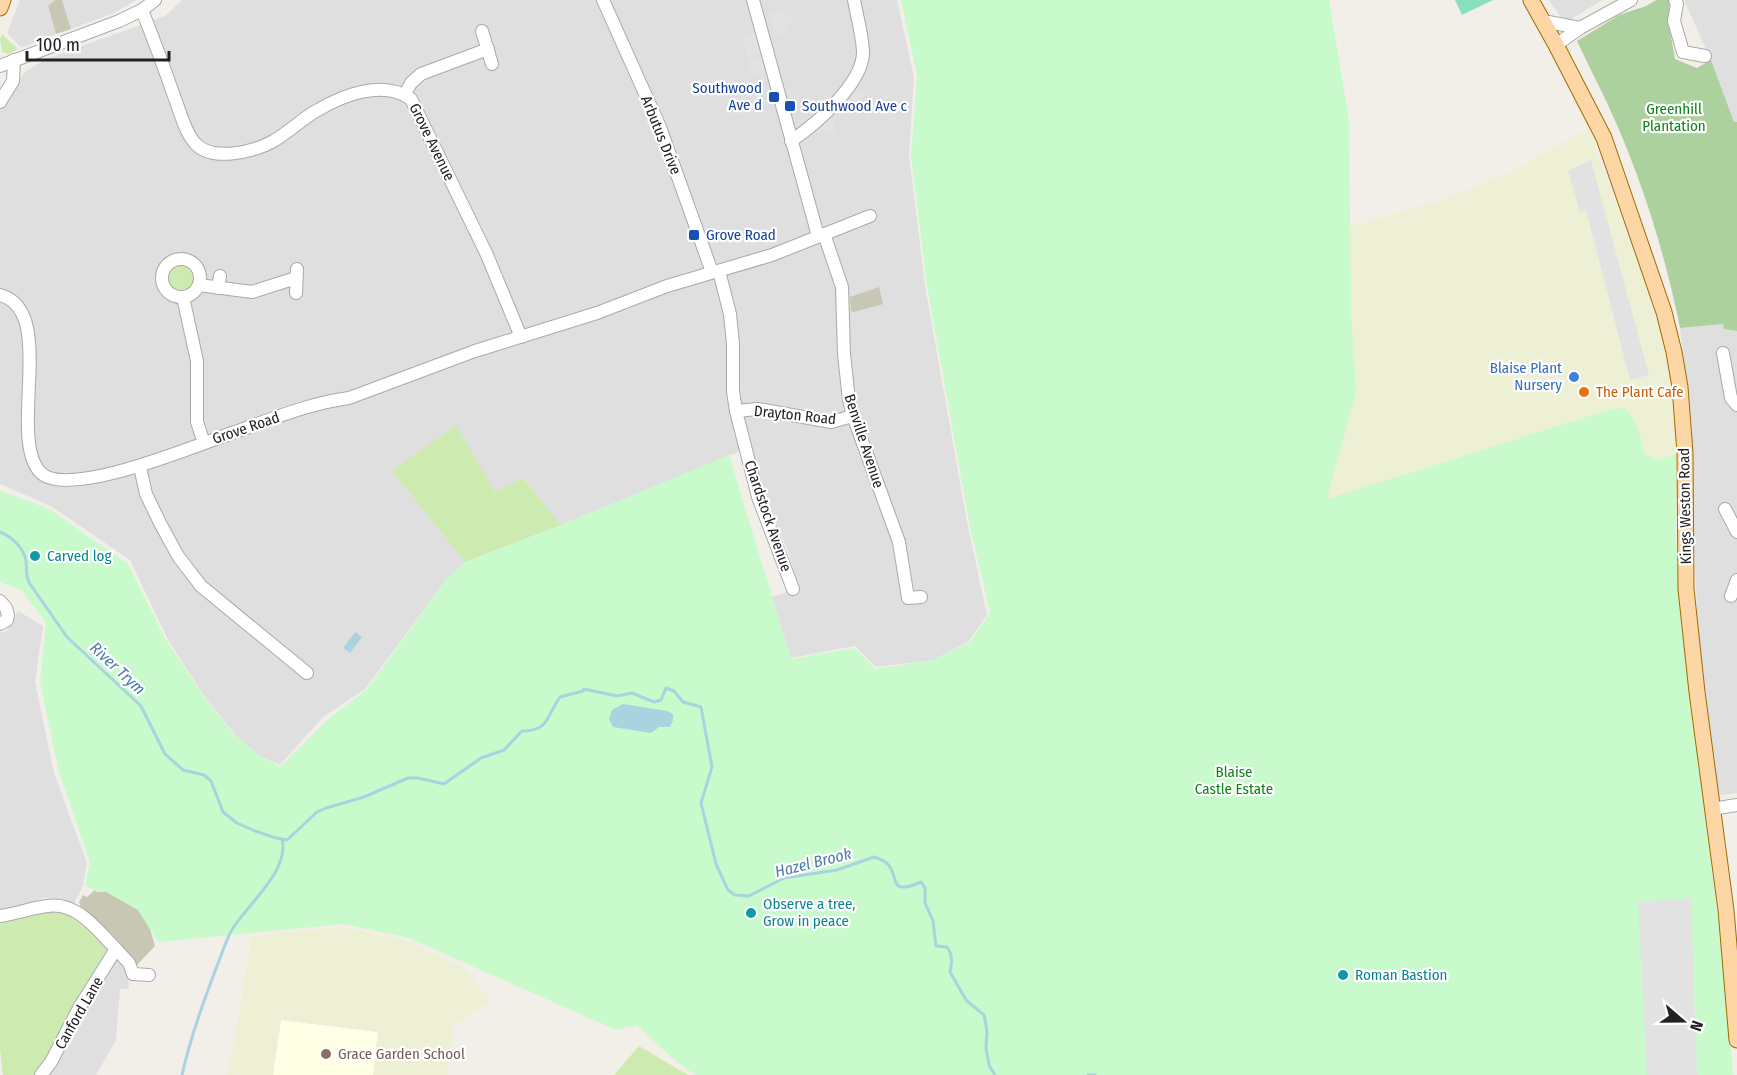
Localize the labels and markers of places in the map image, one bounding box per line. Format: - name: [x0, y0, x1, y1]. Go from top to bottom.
- place label: Southwood Ave d: [692, 79, 762, 114]
- marker: Southwood Ave d: [767, 90, 781, 104]
- place label: Southwood Ave c: [802, 97, 908, 115]
- marker: Southwood Ave c: [783, 99, 797, 113]
- place label: Grove Road: [706, 226, 776, 244]
- marker: Grove Road: [687, 228, 701, 242]
- place label: Blaise Plant Nursery: [1490, 359, 1562, 394]
- marker: Blaise Plant Nursery: [1567, 370, 1581, 384]
- place label: The Plant Cafe: [1596, 383, 1684, 401]
- marker: The Plant Cafe: [1577, 385, 1591, 399]
- place label: Carved log: [47, 547, 111, 565]
- marker: Carved log: [28, 549, 42, 563]
- place label: Observe a tree, Grow in peace: [763, 895, 855, 930]
- marker: Observe a tree, Grow in peace: [744, 906, 758, 920]
- place label: Roman Bastion: [1355, 966, 1448, 984]
- marker: Roman Bastion: [1336, 968, 1350, 982]
- place label: Grace Garden School: [338, 1045, 465, 1063]
- marker: Grace Garden School: [319, 1047, 333, 1061]

